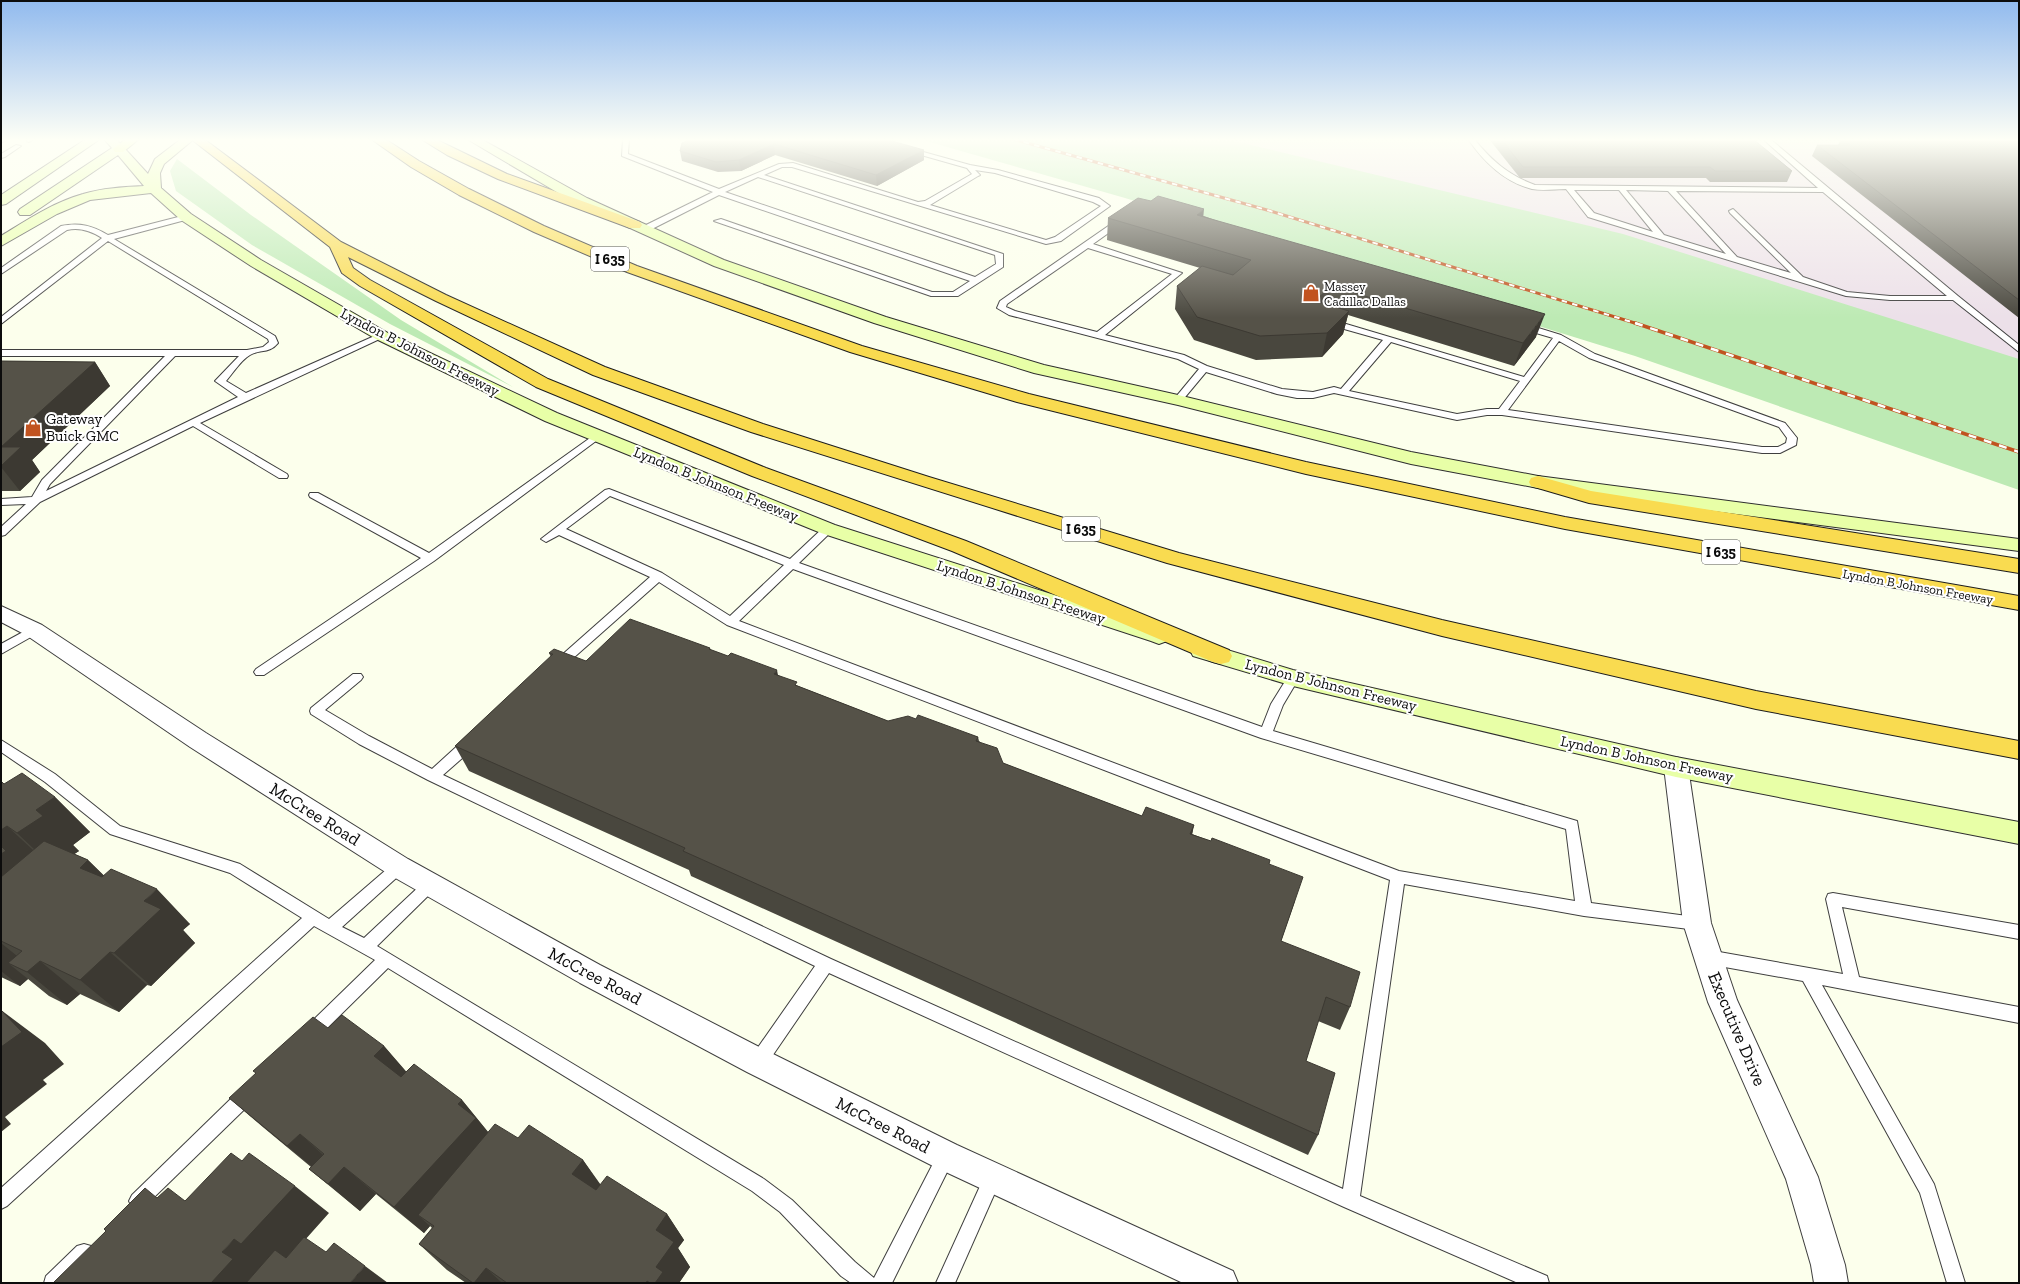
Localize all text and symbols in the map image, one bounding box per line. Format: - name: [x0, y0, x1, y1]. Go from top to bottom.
- road number: I 635: [591, 247, 629, 271]
- place label: Massey Cadillac Dallas: [1324, 279, 1406, 309]
- shop icon: Massey Cadillac Dallas: [1301, 283, 1321, 303]
- street label: Lyndon B Johnson Freeway: [337, 304, 503, 400]
- place label: Gateway Buick GMC: [46, 410, 119, 445]
- shop icon: Gateway Buick GMC: [23, 418, 43, 438]
- street label: Lyndon B Johnson Freeway: [631, 443, 801, 525]
- road number: I 635: [1062, 517, 1100, 541]
- road number: I 635: [1702, 540, 1740, 564]
- street label: Lyndon B Johnson Freeway: [934, 556, 1108, 628]
- street label: Lyndon B Johnson Freeway: [1841, 566, 1995, 607]
- street label: Lyndon B Johnson Freeway: [1243, 655, 1419, 715]
- street label: Lyndon B Johnson Freeway: [1559, 732, 1735, 786]
- street label: McCree Road: [266, 777, 364, 851]
- street label: McCree Road: [545, 942, 646, 1010]
- street label: Executive Drive: [1703, 969, 1771, 1089]
- street label: McCree Road: [832, 1092, 934, 1158]

